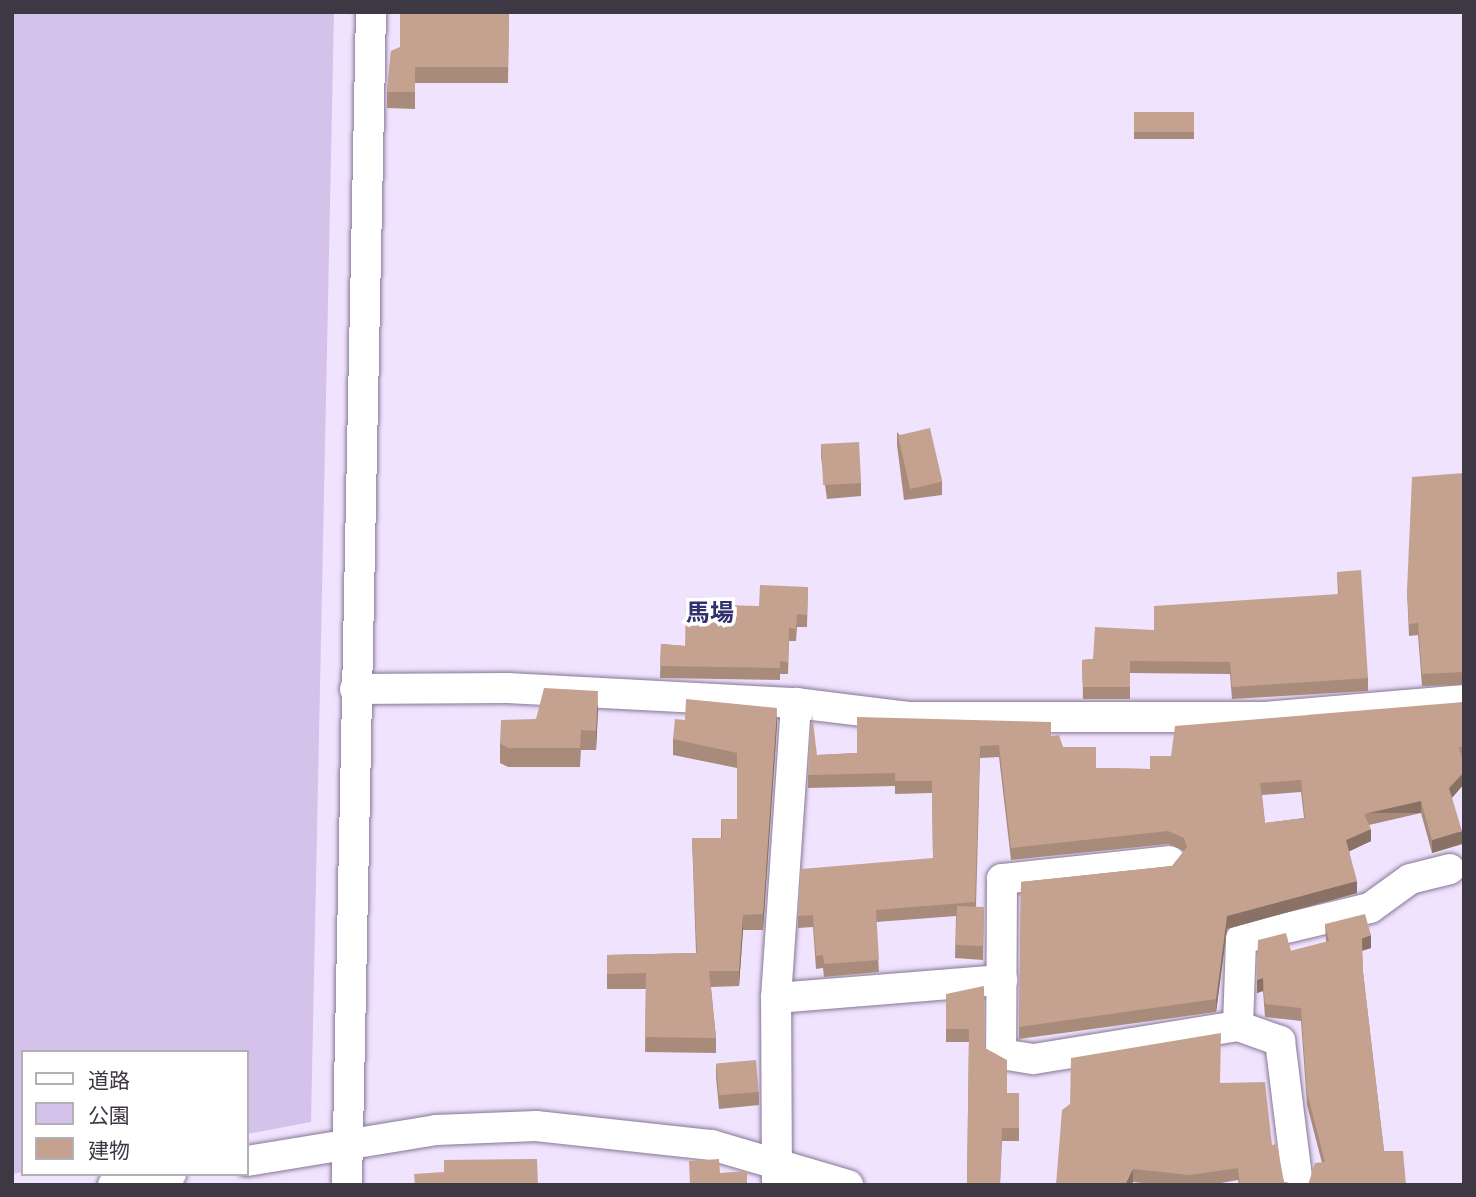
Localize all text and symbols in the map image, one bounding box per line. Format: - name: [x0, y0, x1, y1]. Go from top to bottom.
- district label: 馬場: [686, 599, 734, 627]
- legend: [21, 1050, 248, 1176]
- text: 道路: [88, 1068, 130, 1093]
- text: 公園: [88, 1103, 130, 1128]
- text: 建物: [88, 1138, 130, 1163]

